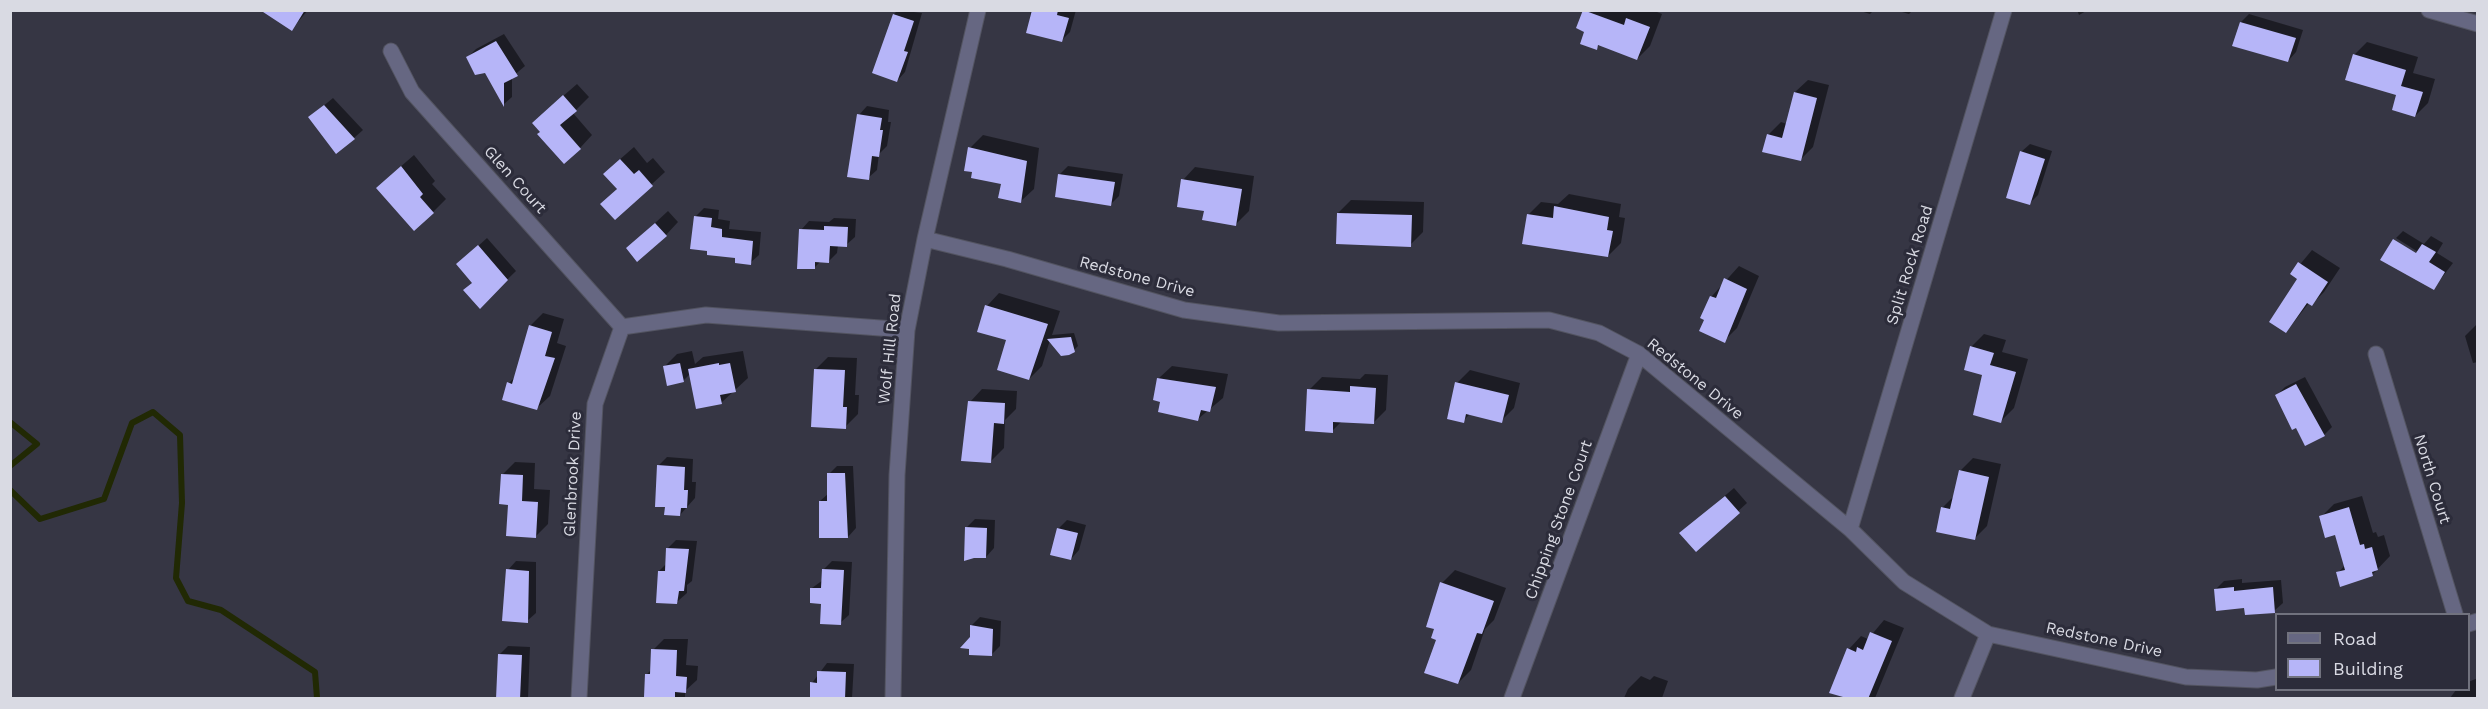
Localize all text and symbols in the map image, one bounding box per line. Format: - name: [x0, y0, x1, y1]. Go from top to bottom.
- street label: Glen Court: [480, 142, 550, 218]
- street label: Split Rock Road: [1883, 203, 1937, 327]
- street label: Redstone Drive: [1077, 252, 1197, 302]
- street label: Wolf Hill Road: [875, 293, 905, 405]
- street label: Redstone Drive: [1643, 334, 1747, 424]
- street label: Glenbrook Drive: [560, 411, 586, 537]
- street label: North Court: [2409, 432, 2455, 526]
- street label: Chipping Stone Court: [1521, 438, 1597, 602]
- legend: [2275, 613, 2470, 691]
- street label: Redstone Drive: [2044, 618, 2164, 662]
- text: Road: [2333, 628, 2377, 649]
- text: Building: [2333, 658, 2403, 679]

